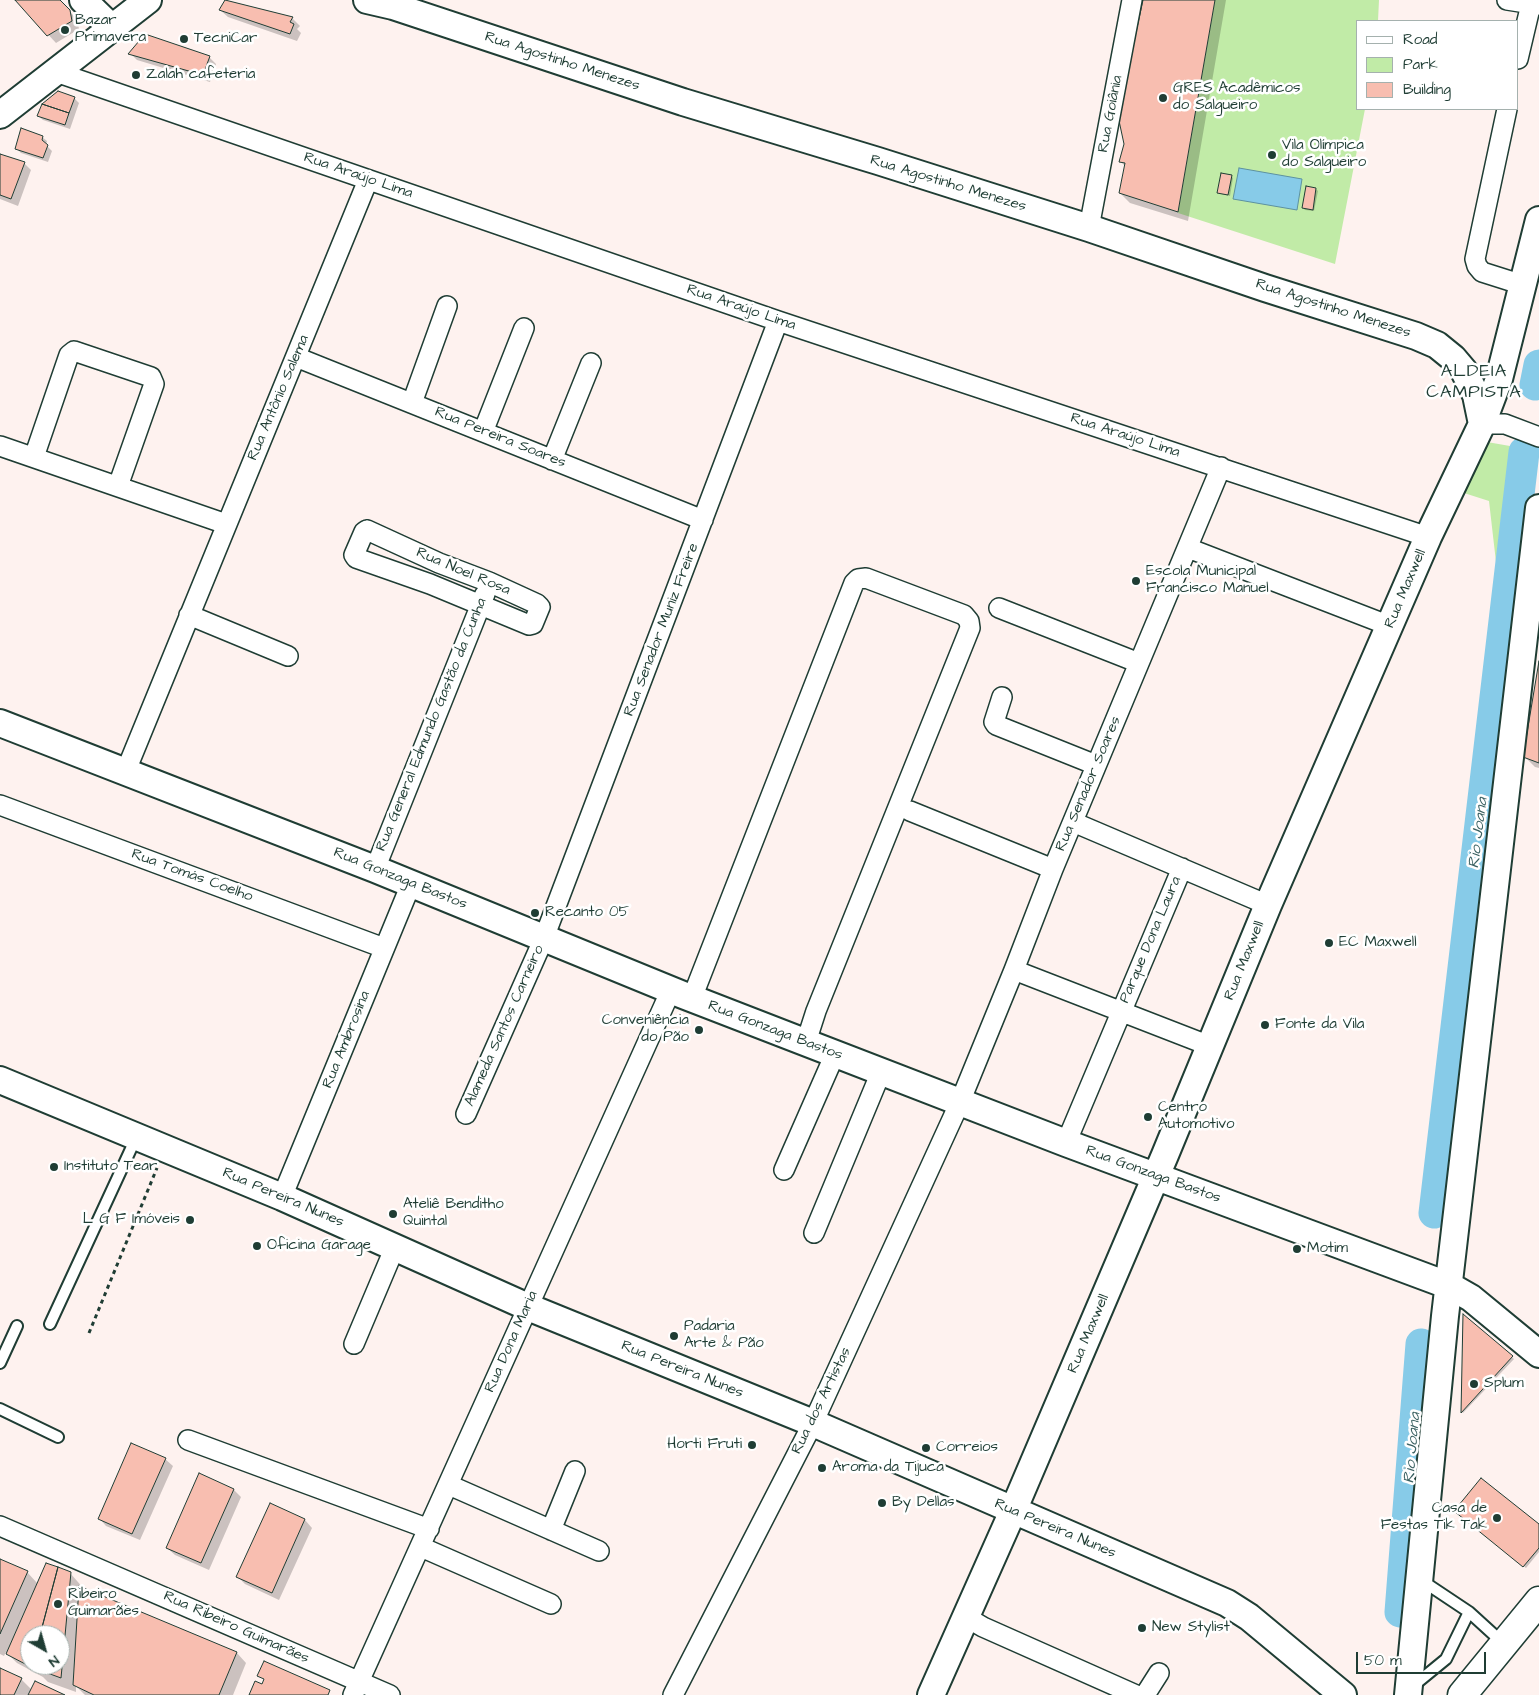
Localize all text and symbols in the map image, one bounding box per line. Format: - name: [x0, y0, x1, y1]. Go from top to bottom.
- place label: Bazar Primavera: [75, 12, 146, 47]
- legend: [1356, 20, 1519, 110]
- marker: Bazar Primavera: [59, 24, 71, 36]
- street label: Rua Agostinho Menezes: [482, 28, 642, 96]
- text: Road: [1403, 29, 1437, 50]
- place label: TecniCar: [194, 30, 257, 48]
- marker: TecniCar: [178, 33, 190, 45]
- text: Park: [1403, 54, 1438, 75]
- place label: Zalah cafeteria: [146, 66, 255, 84]
- marker: Zalah cafeteria: [130, 69, 142, 81]
- street label: Rua Goiânia: [1095, 74, 1127, 154]
- text: Building: [1403, 79, 1451, 100]
- place label: GRES Acadêmicos do Salgueiro: [1173, 80, 1301, 115]
- marker: GRES Acadêmicos do Salgueiro: [1157, 92, 1169, 104]
- place label: Vila Olímpica do Salgueiro: [1282, 137, 1366, 172]
- street label: Rua Araújo Lima: [301, 149, 415, 203]
- marker: Vila Olímpica do Salgueiro: [1266, 149, 1278, 161]
- street label: Rua Agostinho Menezes: [868, 152, 1028, 216]
- street label: Rua Agostinho Menezes: [1253, 275, 1413, 343]
- street label: Rua Araújo Lima: [684, 281, 798, 335]
- street label: Rua Antônio Salema: [244, 332, 314, 464]
- district label: ALDEIA CAMPISTA: [1425, 361, 1523, 404]
- street label: Rua Pereira Soares: [432, 403, 568, 473]
- street label: Rua Araújo Lima: [1068, 410, 1182, 462]
- street label: Rua Senador Muniz Freire: [621, 541, 703, 719]
- street label: Rua Noel Rosa: [413, 544, 513, 600]
- street label: Rua Maxwell: [1381, 547, 1431, 631]
- place label: Escola Municipal Francisco Manuel: [1146, 563, 1269, 598]
- marker: Escola Municipal Francisco Manuel: [1130, 575, 1142, 587]
- street label: Rua General Edmundo Gastão da Cunha: [373, 596, 491, 854]
- street label: Rua Senador Soares: [1052, 714, 1126, 854]
- water label: Rio Joana: [1465, 797, 1493, 869]
- street label: Rua Gonzaga Bastos: [331, 844, 469, 914]
- street label: Rua Tomás Coelho: [129, 846, 255, 906]
- street label: Parque Dona Laura: [1116, 874, 1186, 1006]
- place label: Recanto 05: [545, 904, 629, 922]
- marker: Recanto 05: [529, 907, 541, 919]
- street label: Rua Maxwell: [1221, 919, 1269, 1003]
- place label: EC Maxwell: [1339, 934, 1417, 952]
- marker: EC Maxwell: [1323, 937, 1335, 949]
- street label: Alameda Santos Carneiro: [461, 943, 549, 1109]
- street label: Rua Ambrosina: [319, 989, 375, 1091]
- street label: Rua Gonzaga Bastos: [705, 997, 845, 1065]
- place label: Conveniência do Pão: [602, 1012, 689, 1047]
- place label: Fonte da Vila: [1275, 1016, 1365, 1034]
- marker: Fonte da Vila: [1259, 1019, 1271, 1031]
- marker: Conveniência do Pão: [693, 1024, 705, 1036]
- place label: Centro Automotivo: [1158, 1099, 1234, 1134]
- marker: Centro Automotivo: [1142, 1111, 1154, 1123]
- street label: Rua Gonzaga Bastos: [1083, 1142, 1223, 1208]
- place label: Instituto Tear: [64, 1158, 157, 1176]
- marker: Instituto Tear: [48, 1161, 60, 1173]
- street label: Rua Pereira Nunes: [219, 1164, 347, 1232]
- place label: Ateliê Benditho Quintal: [403, 1196, 504, 1231]
- marker: Ateliê Benditho Quintal: [387, 1208, 399, 1220]
- place label: L G F Imóveis: [83, 1211, 180, 1229]
- marker: L G F Imóveis: [184, 1214, 196, 1226]
- place label: Oficina Garage: [267, 1237, 371, 1255]
- marker: Oficina Garage: [251, 1240, 263, 1252]
- place label: Motim: [1307, 1240, 1348, 1258]
- marker: Motim: [1291, 1243, 1303, 1255]
- street label: Rua Dona Maria: [482, 1288, 542, 1396]
- street label: Rua Maxwell: [1064, 1292, 1114, 1376]
- place label: Padaria Arte & Pão: [684, 1318, 764, 1353]
- marker: Padaria Arte & Pão: [668, 1330, 680, 1342]
- street label: Rua Pereira Nunes: [618, 1337, 746, 1403]
- street label: Rua dos Artistas: [788, 1345, 856, 1457]
- place label: Splum: [1484, 1375, 1524, 1393]
- marker: Splum: [1468, 1378, 1480, 1390]
- water label: Rio Joana: [1400, 1412, 1426, 1484]
- place label: Horti Fruti: [667, 1436, 742, 1454]
- marker: Horti Fruti: [746, 1439, 758, 1451]
- place label: Correios: [936, 1439, 998, 1457]
- marker: Correios: [920, 1442, 932, 1454]
- place label: Aroma da Tijuca: [832, 1459, 944, 1477]
- marker: Aroma da Tijuca: [816, 1462, 828, 1474]
- place label: By Dellas: [892, 1494, 955, 1512]
- street label: Rua Pereira Nunes: [991, 1495, 1119, 1563]
- marker: By Dellas: [876, 1497, 888, 1509]
- place label: Casa de Festas Tik Tak: [1381, 1500, 1487, 1535]
- marker: Casa de Festas Tik Tak: [1491, 1512, 1503, 1524]
- place label: Ribeiro Guimarães: [68, 1586, 139, 1621]
- street label: Rua Ribeiro Guimarães: [160, 1588, 312, 1668]
- marker: Ribeiro Guimarães: [52, 1598, 64, 1610]
- place label: New Stylist: [1152, 1619, 1230, 1637]
- marker: New Stylist: [1136, 1622, 1148, 1634]
- north arrow: [20, 1625, 70, 1675]
- scale bar: [1359, 1642, 1489, 1674]
- text: N: [44, 1650, 63, 1672]
- text: 50 m: [1364, 1650, 1402, 1671]

